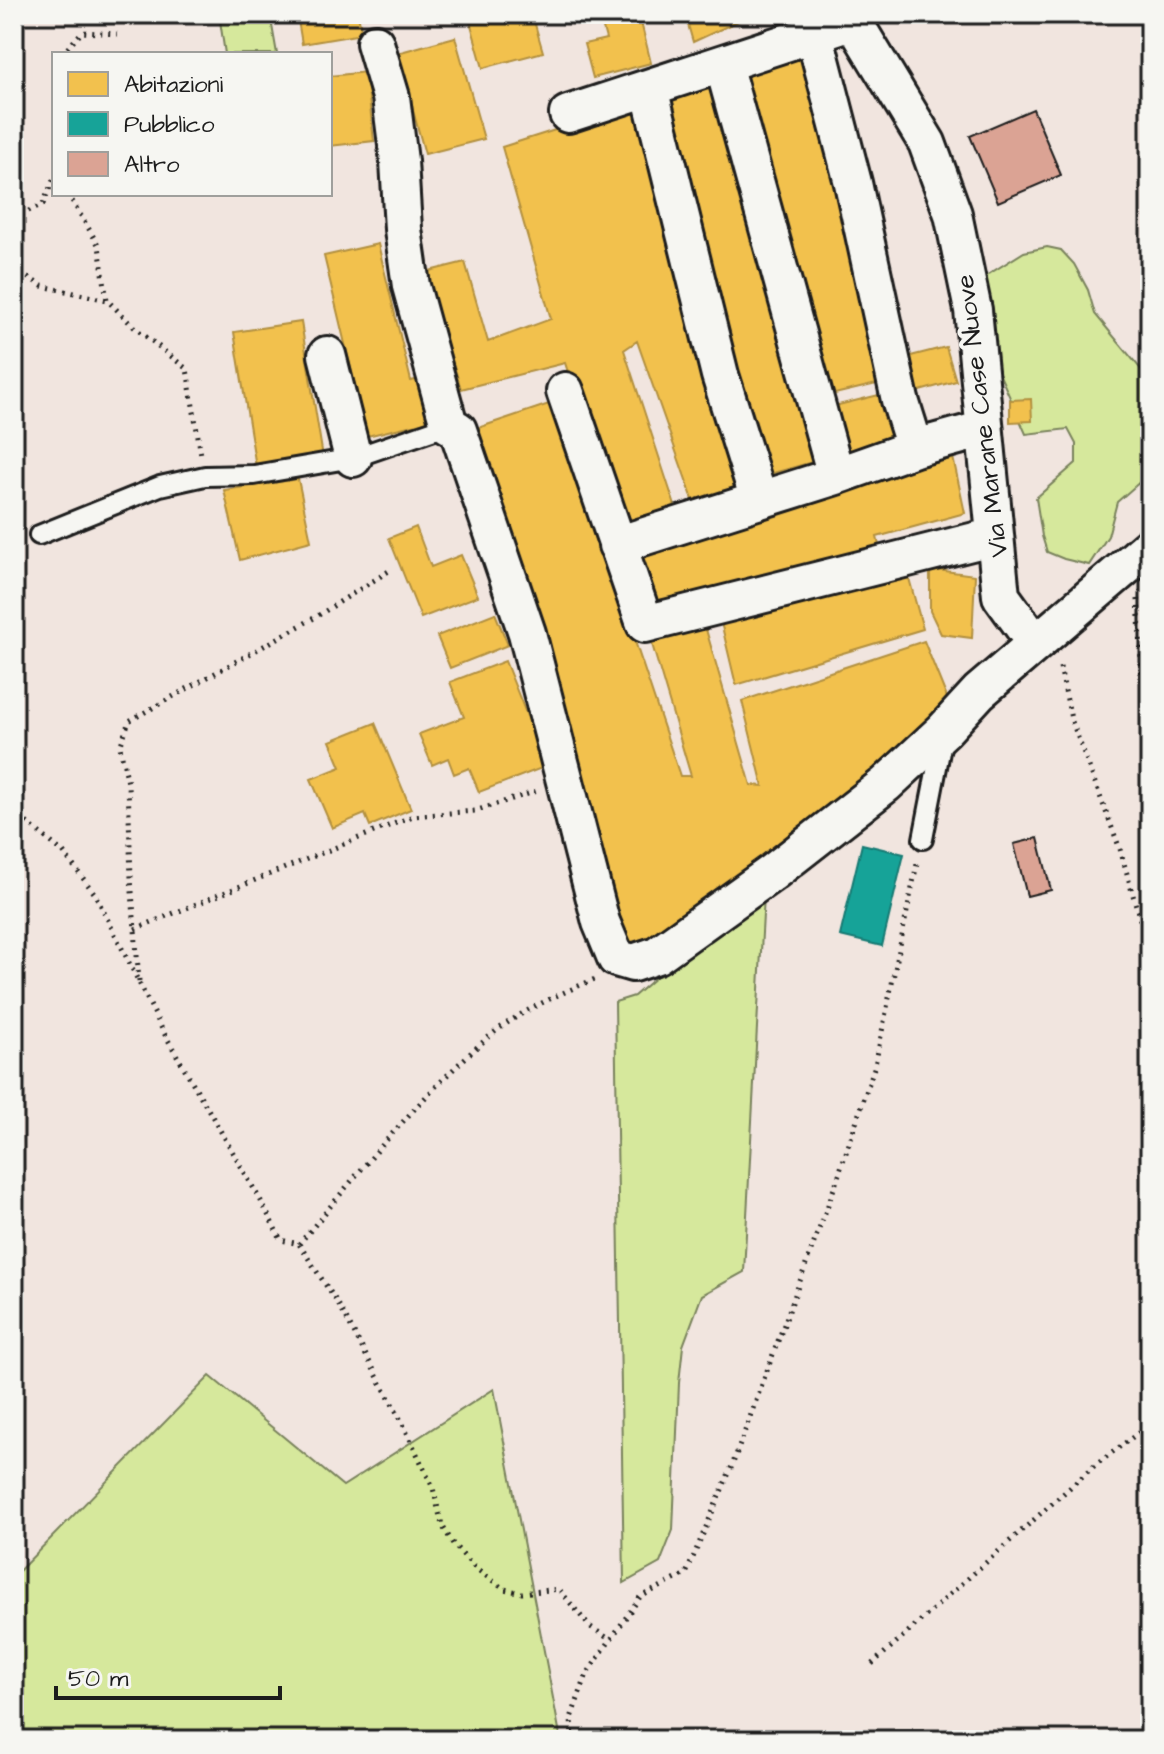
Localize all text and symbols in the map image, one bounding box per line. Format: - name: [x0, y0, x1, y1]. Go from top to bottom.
- legend: [52, 52, 332, 196]
- text: Abitazioni: [124, 68, 223, 102]
- text: Pubblico: [124, 108, 215, 142]
- text: Altro: [124, 148, 180, 182]
- street label: Via Marane Case Nuove: [947, 272, 1017, 559]
- scale bar: [56, 1650, 280, 1700]
- text: 50 m: [68, 1662, 129, 1696]

